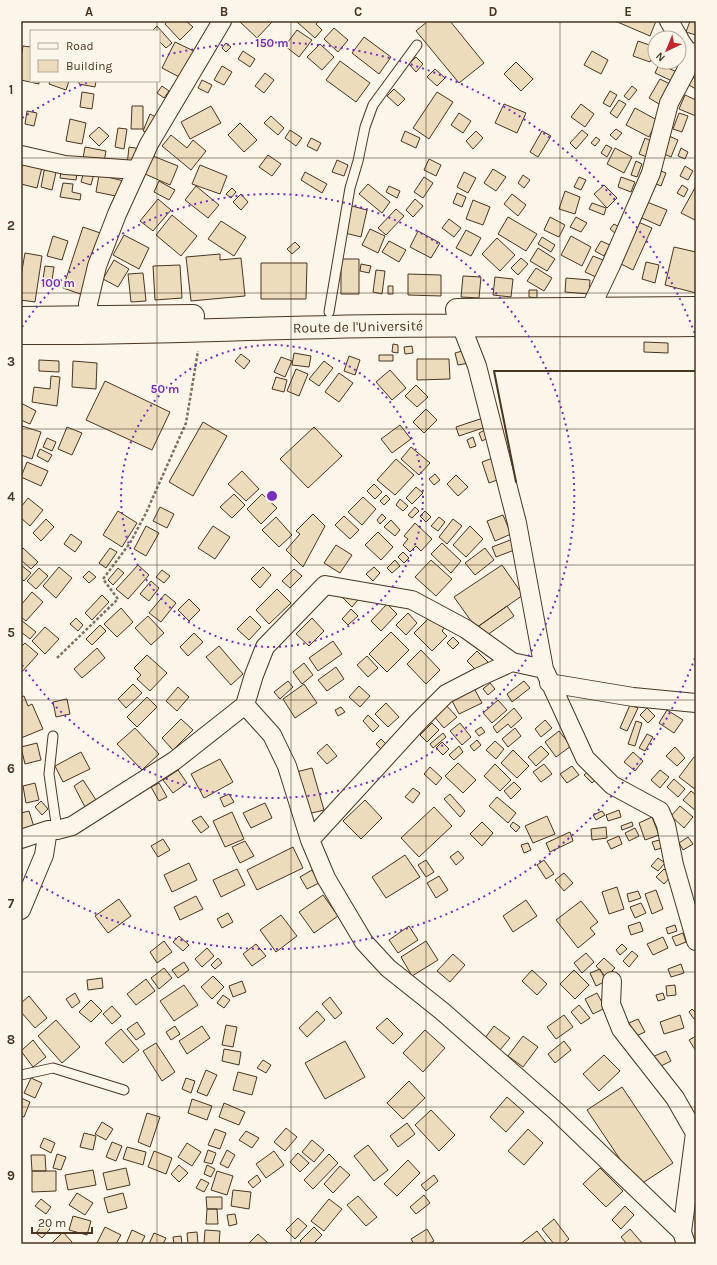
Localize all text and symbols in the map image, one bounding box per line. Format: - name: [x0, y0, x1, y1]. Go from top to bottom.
- text: A: [85, 4, 93, 19]
- text: B: [220, 4, 228, 19]
- text: C: [354, 4, 362, 19]
- text: D: [489, 4, 498, 19]
- text: E: [624, 4, 632, 19]
- legend: [30, 30, 160, 82]
- north arrow: [647, 30, 687, 70]
- text: 150 m: [255, 36, 289, 50]
- text: Road: [66, 39, 94, 53]
- text: N: [653, 49, 668, 64]
- text: Building: [66, 59, 113, 73]
- text: 1: [9, 82, 13, 97]
- text: 2: [7, 218, 15, 233]
- text: 100 m: [41, 276, 75, 290]
- street label: Route de l'Université: [293, 317, 423, 337]
- text: 3: [7, 354, 15, 369]
- text: 50 m: [151, 382, 180, 396]
- text: 4: [7, 489, 15, 504]
- centre of rings: [265, 489, 279, 503]
- text: 5: [7, 625, 15, 640]
- text: 6: [7, 761, 15, 776]
- text: 7: [8, 896, 15, 911]
- text: 8: [7, 1032, 15, 1047]
- text: 9: [7, 1168, 15, 1183]
- scale bar: [32, 1209, 92, 1235]
- text: 20 m: [38, 1216, 66, 1230]

